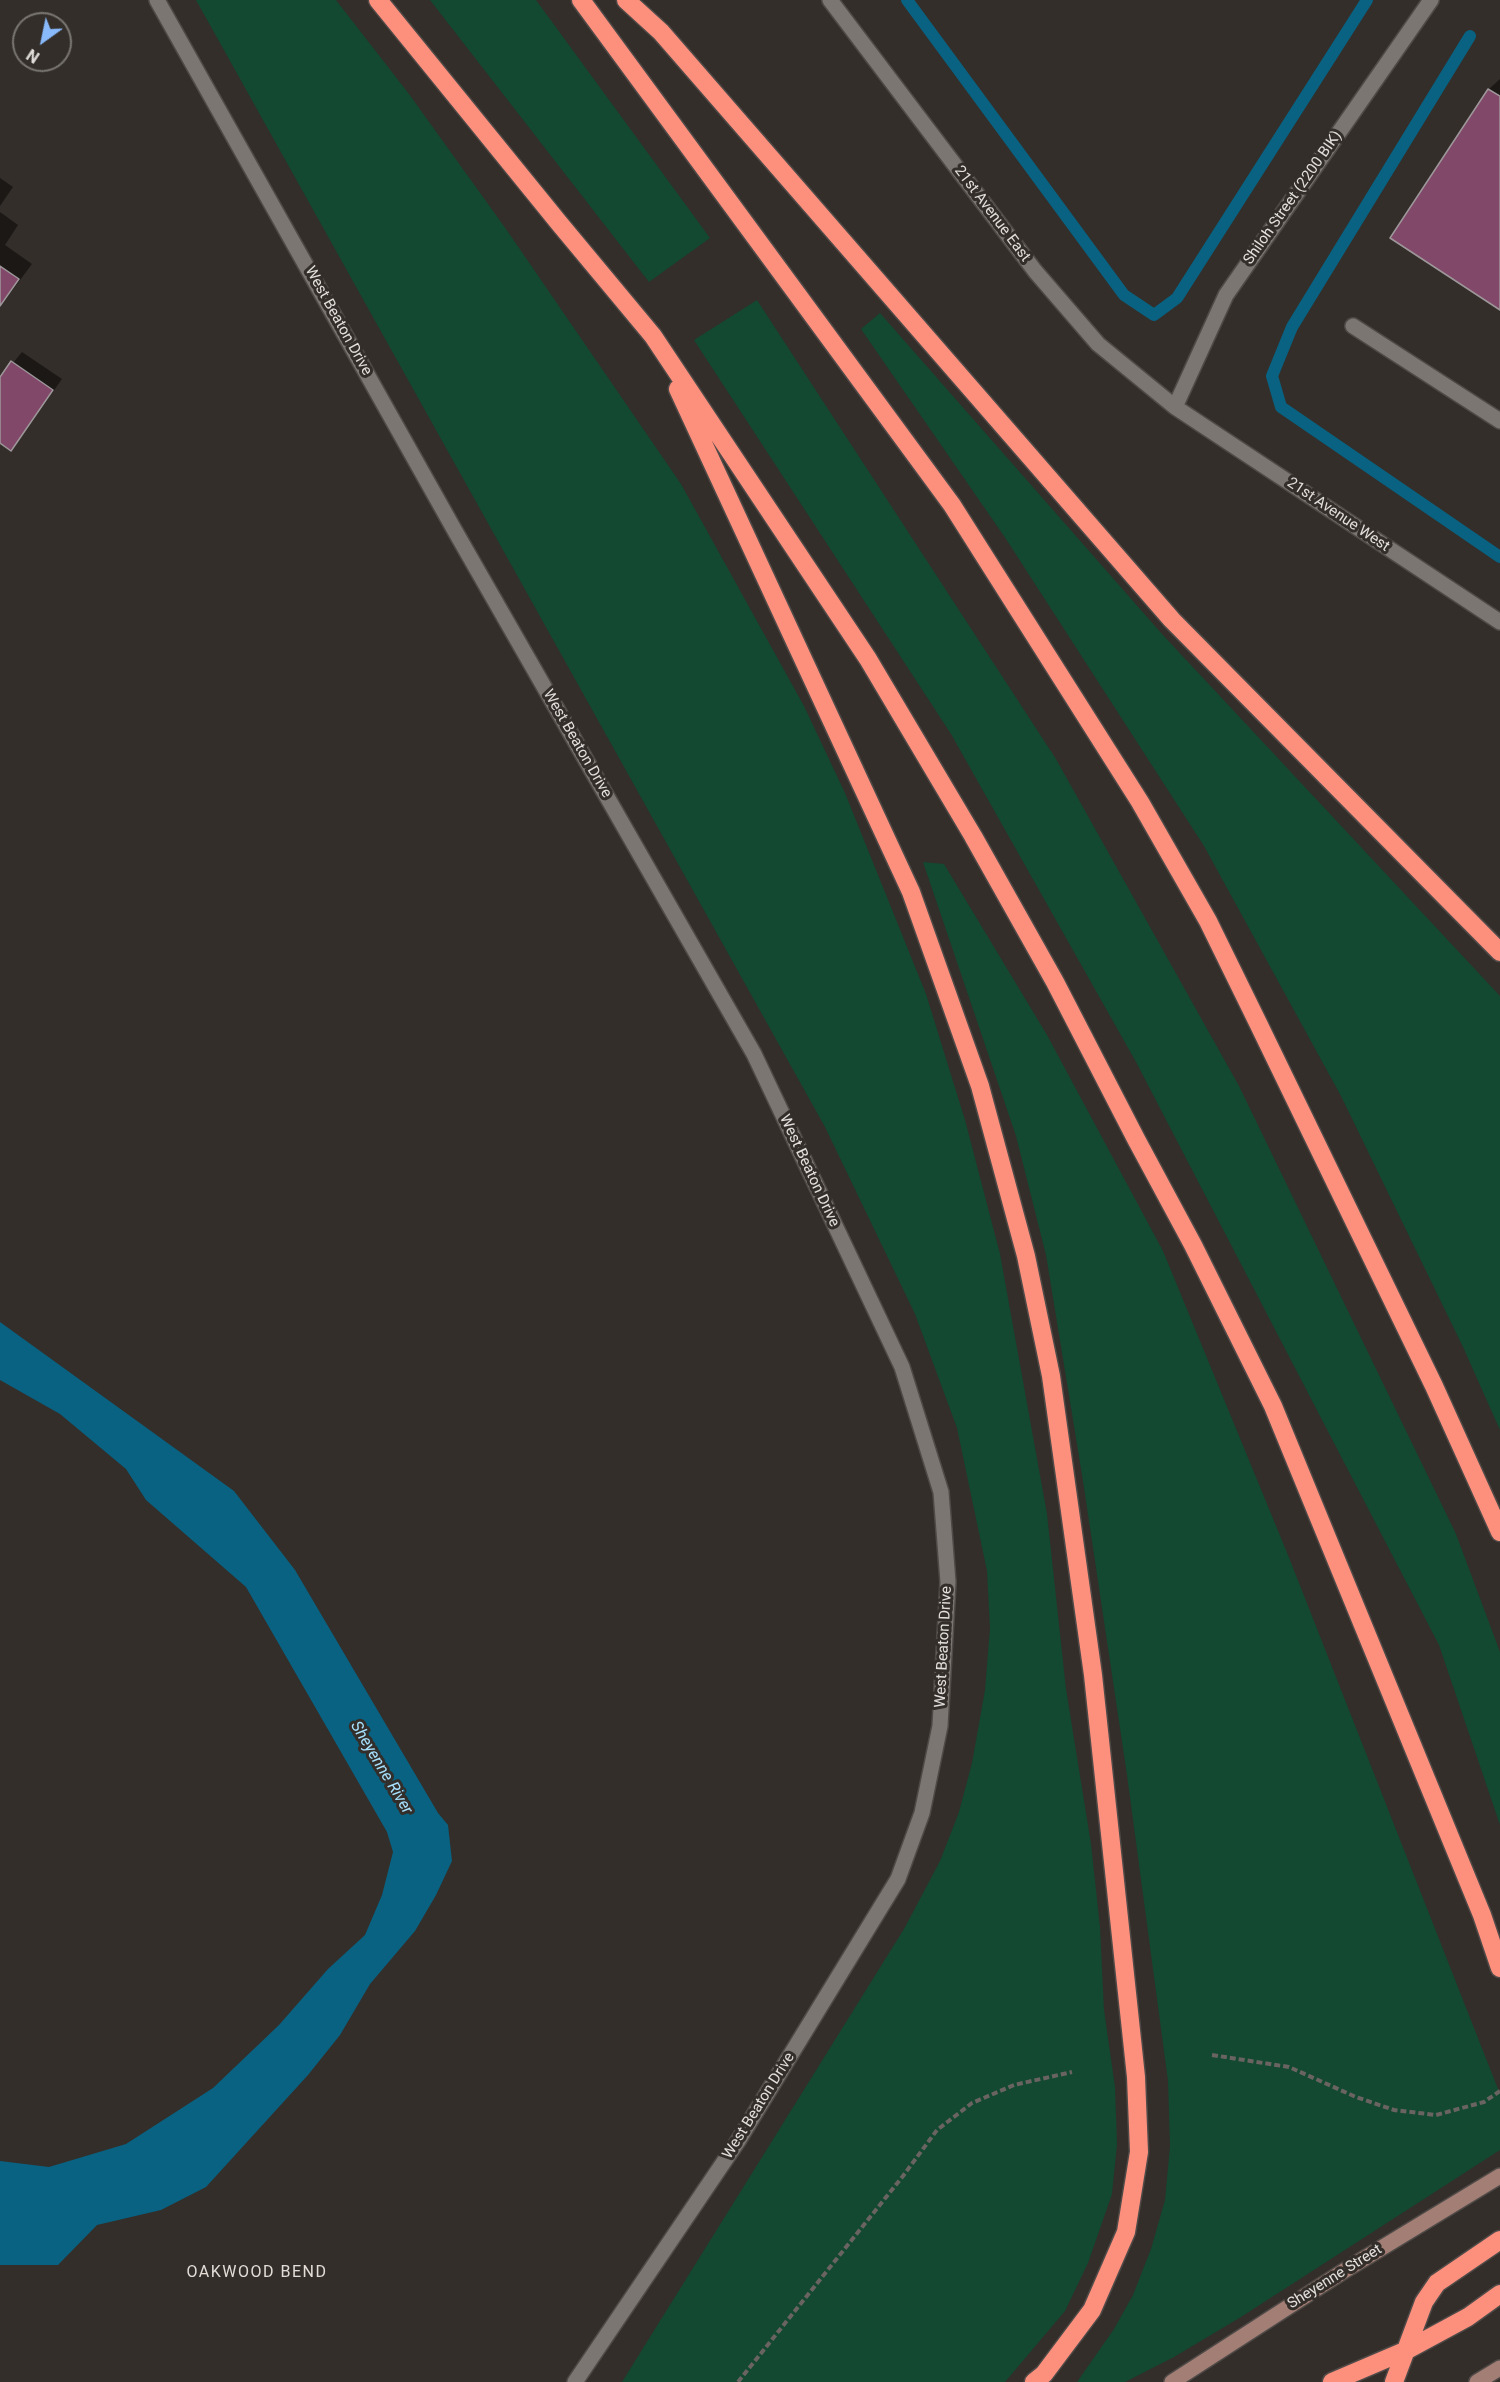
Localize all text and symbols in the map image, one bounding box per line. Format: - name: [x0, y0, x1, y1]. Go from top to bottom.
- north arrow: [12, 12, 72, 72]
- text: N: [23, 45, 43, 67]
- street label: Shiloh Street (2200 BIK): [1240, 128, 1346, 268]
- street label: 21st Avenue East: [950, 163, 1034, 265]
- street label: West Beaton Drive: [301, 263, 375, 379]
- street label: 21st Avenue West: [1283, 474, 1393, 556]
- street label: West Beaton Drive: [539, 687, 615, 801]
- street label: West Beaton Drive: [775, 1112, 843, 1230]
- street label: West Beaton Drive: [932, 1586, 956, 1708]
- water label: Sheyenne River: [346, 1718, 416, 1818]
- street label: West Beaton Drive: [719, 2050, 799, 2162]
- street label: Sheyenne Street: [1285, 2241, 1385, 2313]
- district label: OAKWOOD BEND: [187, 2263, 327, 2283]

